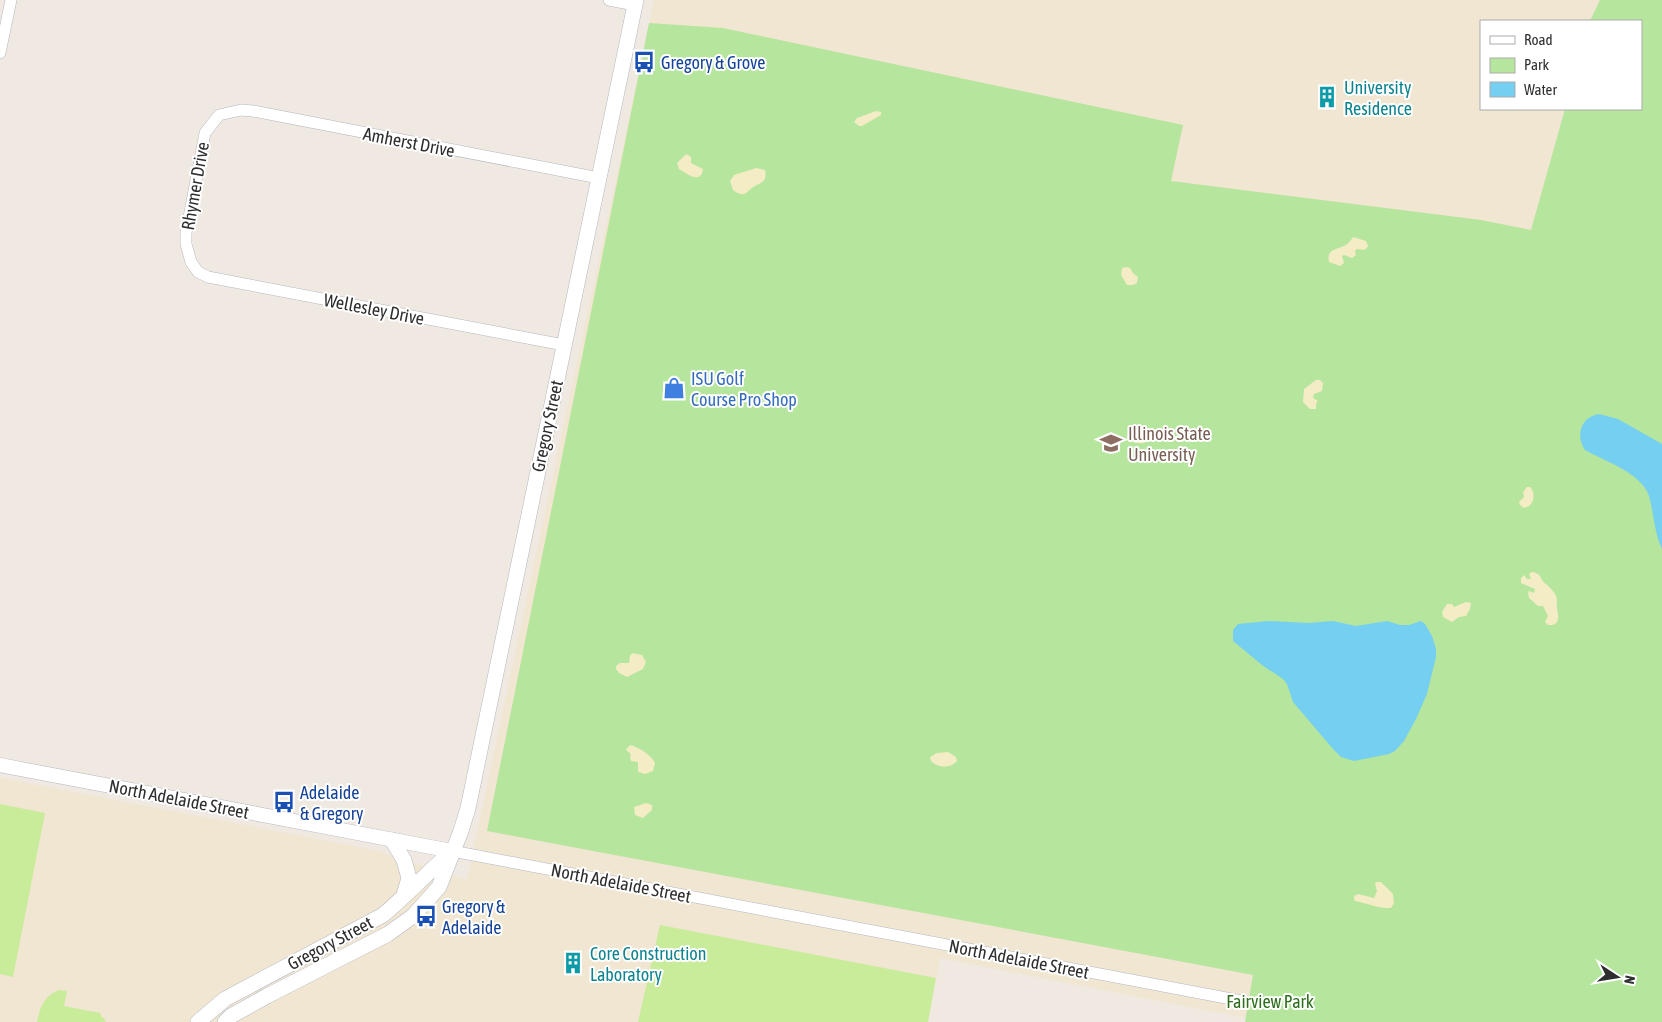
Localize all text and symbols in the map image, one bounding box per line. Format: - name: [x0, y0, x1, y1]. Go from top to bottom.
- legend: [1480, 20, 1642, 110]
- text: Road: [1524, 31, 1553, 48]
- bus stop icon: Gregory & Grove: [631, 49, 657, 75]
- place label: Gregory & Grove: [661, 52, 765, 73]
- text: Park: [1524, 56, 1549, 73]
- place label: University Residence: [1344, 77, 1412, 119]
- text: Water: [1524, 81, 1557, 98]
- building icon: University Residence: [1314, 84, 1340, 110]
- street label: Amherst Drive: [361, 123, 457, 161]
- street label: Rhymer Drive: [177, 140, 213, 232]
- street label: Wellesley Drive: [322, 289, 426, 329]
- place label: ISU Golf Course Pro Shop: [691, 368, 797, 410]
- shop icon: ISU Golf Course Pro Shop: [661, 375, 687, 401]
- street label: Gregory Street: [527, 378, 567, 474]
- place label: Illinois State University: [1128, 423, 1211, 465]
- school or university icon: Illinois State University: [1098, 430, 1124, 456]
- street label: North Adelaide Street: [107, 775, 251, 823]
- place label: Adelaide & Gregory: [300, 782, 363, 824]
- bus stop icon: Adelaide & Gregory: [271, 789, 297, 815]
- street label: North Adelaide Street: [549, 859, 693, 907]
- place label: Gregory & Adelaide: [442, 896, 506, 938]
- bus stop icon: Gregory & Adelaide: [413, 903, 439, 929]
- street label: Gregory Street: [284, 912, 376, 974]
- street label: North Adelaide Street: [947, 935, 1091, 983]
- place label: Core Construction Laboratory: [590, 943, 707, 985]
- building icon: Core Construction Laboratory: [560, 950, 586, 976]
- north arrow: [1592, 952, 1642, 1002]
- text: N: [1621, 974, 1638, 985]
- park label: Fairview Park: [1226, 991, 1314, 1012]

